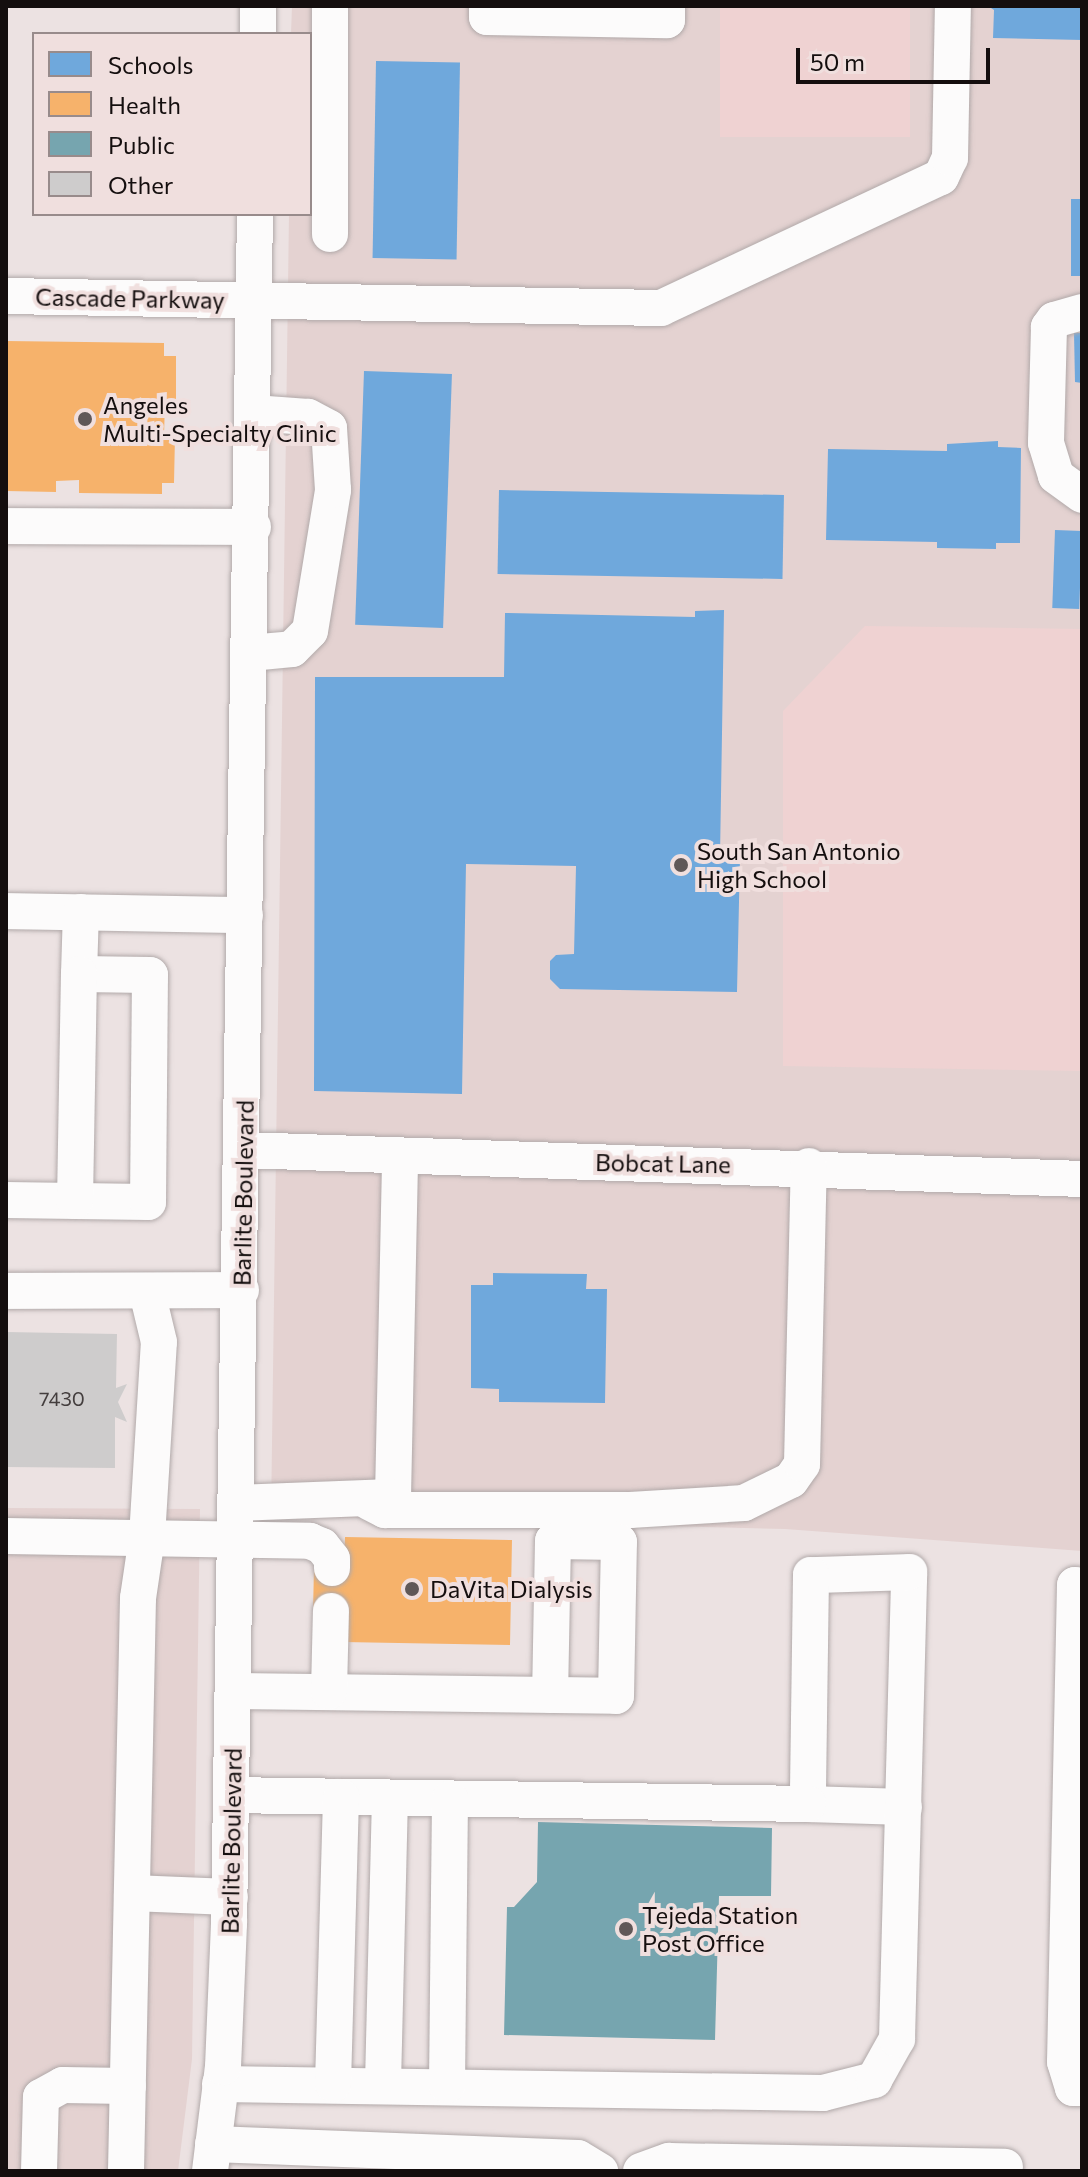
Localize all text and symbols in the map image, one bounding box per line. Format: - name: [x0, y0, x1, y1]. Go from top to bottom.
- legend: [32, 32, 312, 216]
- scale bar: [800, 32, 994, 82]
- text: 50 m: [810, 47, 865, 76]
- text: Schools: [108, 50, 193, 79]
- text: Health: [108, 90, 181, 119]
- text: Public: [108, 130, 175, 159]
- text: Other: [108, 170, 173, 199]
- street label: Cascade Parkway: [35, 282, 225, 314]
- place label: Angeles Multi-Specialty Clinic: [103, 391, 337, 447]
- marker: Angeles Multi-Specialty Clinic: [74, 408, 96, 430]
- place label: South San Antonio High School: [697, 837, 901, 893]
- marker: South San Antonio High School: [672, 856, 690, 874]
- street label: Barlite Boulevard: [227, 1100, 259, 1286]
- street label: Bobcat Lane: [595, 1147, 731, 1179]
- house number: 7430: [39, 1386, 85, 1410]
- place label: DaVita Dialysis: [430, 1575, 593, 1603]
- marker: DaVita Dialysis: [401, 1578, 423, 1600]
- street label: Barlite Boulevard: [215, 1748, 247, 1934]
- place label: Tejeda Station Post Office: [642, 1901, 798, 1957]
- marker: Tejeda Station Post Office: [617, 1920, 635, 1938]

